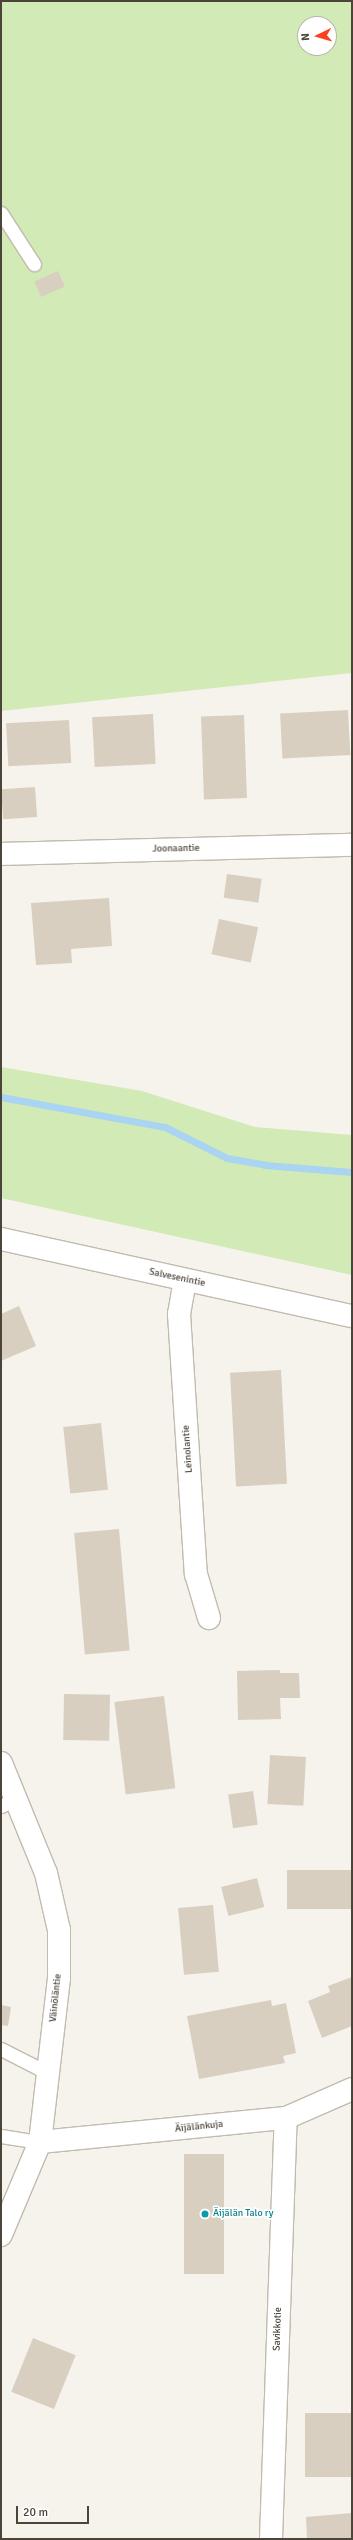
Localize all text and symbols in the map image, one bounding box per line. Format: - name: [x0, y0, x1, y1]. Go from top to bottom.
- north arrow: [297, 16, 337, 56]
- text: N: [299, 33, 312, 41]
- street label: Joonaantie: [152, 843, 200, 855]
- street label: Salvesenintie: [148, 1266, 206, 1290]
- street label: Leinolantie: [180, 1425, 196, 1473]
- street label: Väinöläntie: [47, 1973, 65, 2023]
- street label: Äijälänkuja: [174, 2119, 224, 2135]
- place label: Äijälän Talo ry: [213, 2208, 273, 2220]
- marker: Äijälän Talo ry: [200, 2209, 210, 2219]
- street label: Savikkotie: [271, 2307, 285, 2351]
- scale bar: [18, 2498, 91, 2524]
- text: 20 m: [23, 2505, 48, 2520]

